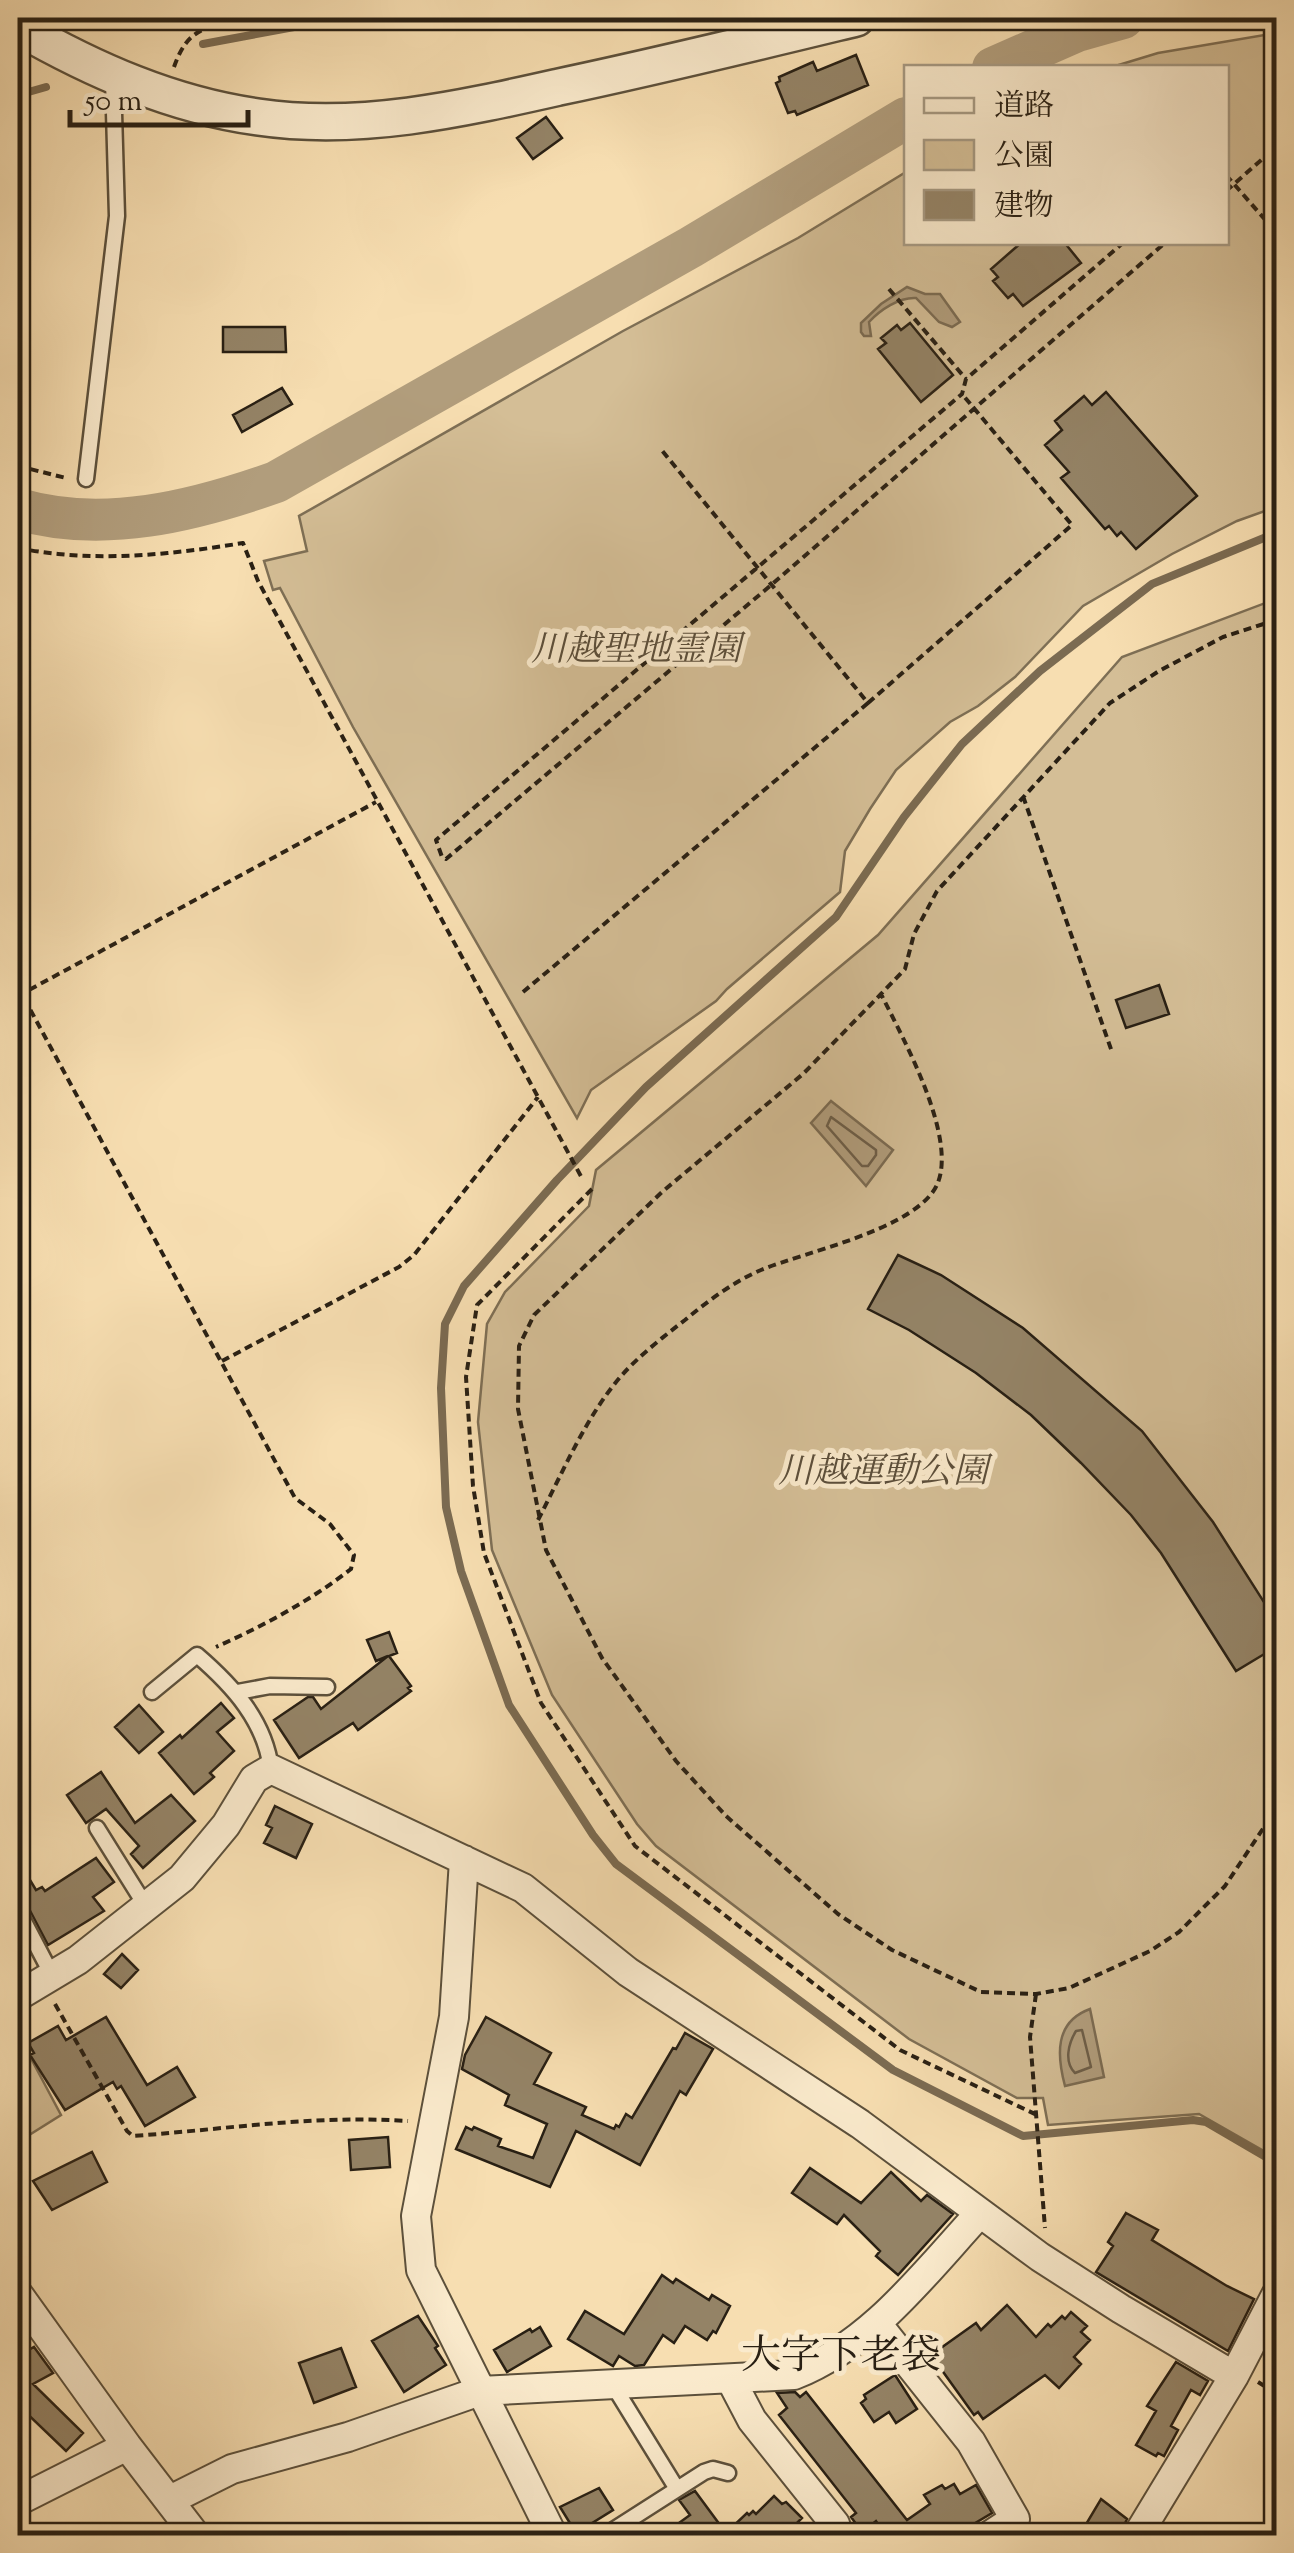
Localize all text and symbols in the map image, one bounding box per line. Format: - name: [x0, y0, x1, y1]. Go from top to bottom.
- scale bar: [70, 65, 248, 127]
- legend: [904, 65, 1229, 245]
- text: 50 m: [83, 81, 143, 124]
- text: 道路: [994, 86, 1054, 129]
- text: 公園: [994, 136, 1054, 179]
- text: 建物: [994, 186, 1054, 229]
- park label: 川越聖地霊園: [531, 626, 746, 677]
- park label: 川越運動公園: [778, 1448, 993, 1499]
- district label: 大字下老袋: [741, 2330, 941, 2387]

